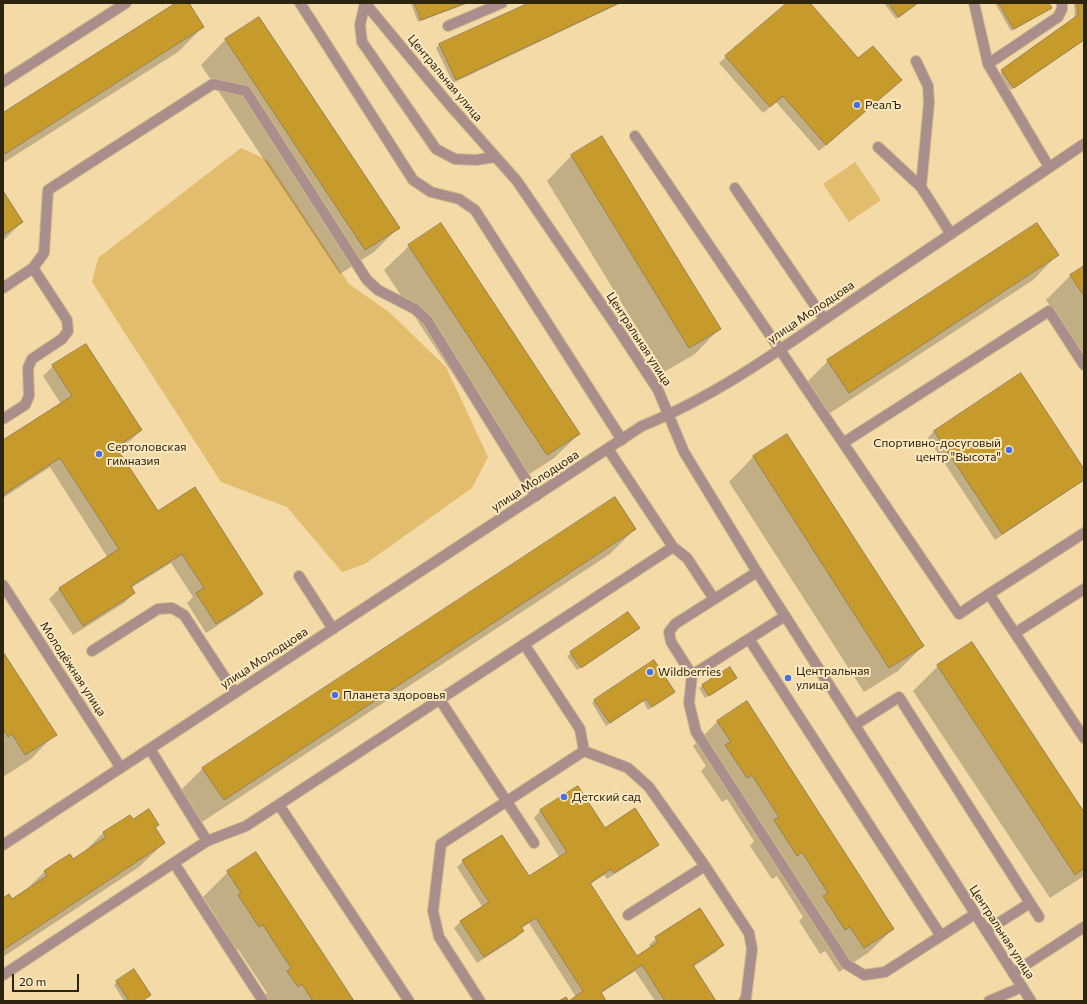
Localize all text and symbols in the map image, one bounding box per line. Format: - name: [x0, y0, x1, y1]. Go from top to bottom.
- street label: Центральная улица: [405, 32, 485, 124]
- place label: РеалЪ: [865, 98, 901, 112]
- marker: РеалЪ: [852, 100, 862, 110]
- street label: улица Молодцова: [765, 278, 857, 346]
- street label: Центральная улица: [603, 289, 675, 389]
- place label: Спортивно-досуговый центр "Высота": [873, 436, 1001, 464]
- place label: Сертоловская гимназия: [107, 440, 186, 468]
- marker: Спортивно-досуговый центр "Высота": [1004, 445, 1014, 455]
- street label: улица Молодцова: [489, 447, 581, 515]
- marker: Сертоловская гимназия: [94, 449, 104, 459]
- street label: Молодёжная улица: [37, 619, 109, 719]
- street label: улица Молодцова: [218, 624, 310, 692]
- place label: Центральная улица: [796, 664, 870, 692]
- place label: Wildberries: [658, 665, 721, 679]
- marker: Wildberries: [645, 667, 655, 677]
- marker: Центральная улица: [783, 673, 793, 683]
- place label: Планета здоровья: [343, 688, 445, 702]
- marker: Планета здоровья: [330, 690, 340, 700]
- place label: Детский сад: [572, 790, 641, 804]
- marker: Детский сад: [559, 792, 569, 802]
- street label: Центральная улица: [966, 882, 1038, 982]
- scale bar: [14, 966, 81, 992]
- text: 20 m: [19, 974, 46, 988]

